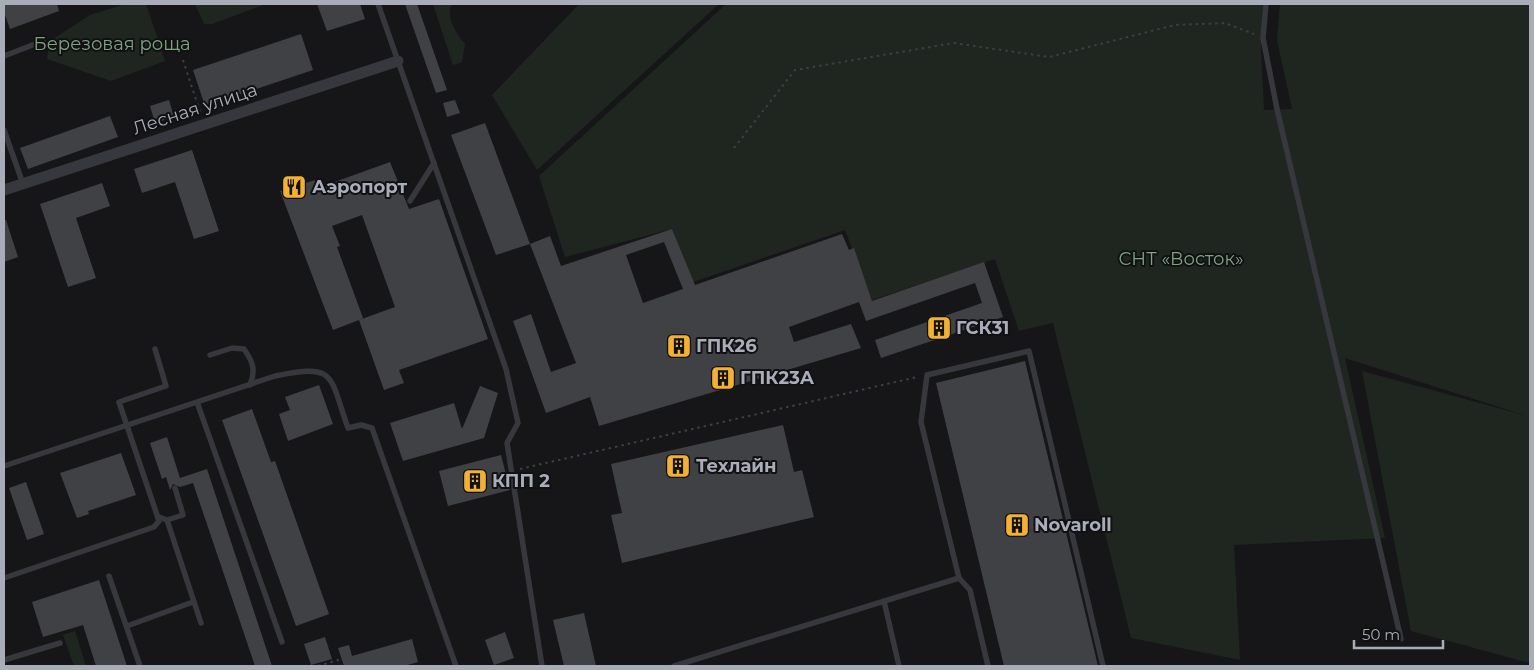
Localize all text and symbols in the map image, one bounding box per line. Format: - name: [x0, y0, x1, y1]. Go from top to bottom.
- park label: Березовая роща: [34, 33, 190, 55]
- street label: Лесная улица: [130, 78, 260, 140]
- restaurant icon: Аэропорт: [281, 174, 307, 200]
- place label: Аэропорт: [312, 176, 407, 198]
- park label: СНТ «Восток»: [1118, 248, 1244, 270]
- building icon: ГСК31: [926, 315, 952, 341]
- place label: ГСК31: [956, 317, 1009, 339]
- building icon: ГПК26: [666, 333, 692, 359]
- place label: ГПК26: [696, 335, 757, 357]
- building icon: ГПК23А: [710, 365, 736, 391]
- place label: ГПК23А: [740, 367, 815, 389]
- building icon: Техлайн: [665, 453, 691, 479]
- place label: Техлайн: [696, 455, 777, 477]
- building icon: КПП 2: [462, 468, 488, 494]
- place label: КПП 2: [492, 470, 550, 492]
- building icon: Novaroll: [1004, 512, 1030, 538]
- place label: Novaroll: [1034, 514, 1112, 536]
- scale bar: [1354, 618, 1443, 650]
- text: 50 m: [1362, 625, 1400, 644]

